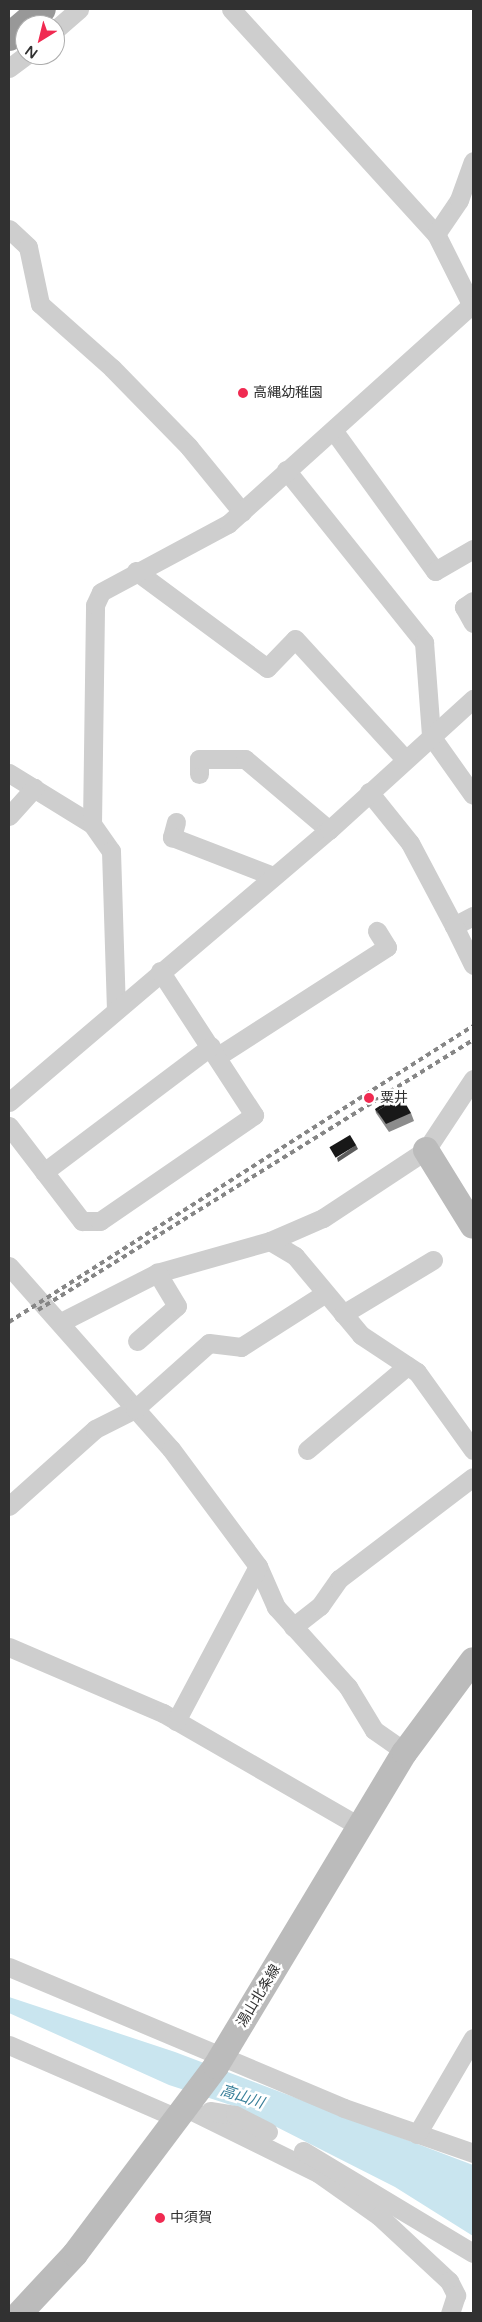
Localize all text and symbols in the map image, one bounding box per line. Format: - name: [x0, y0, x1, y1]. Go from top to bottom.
- north arrow: [15, 15, 65, 65]
- text: N: [22, 42, 41, 62]
- place label: 高縄幼稚園: [253, 385, 323, 401]
- marker: 高縄幼稚園: [237, 387, 249, 399]
- place label: 粟井: [380, 1090, 408, 1106]
- marker: 粟井: [362, 1091, 376, 1105]
- street label: 湯山北条線: [234, 1962, 284, 2030]
- water label: 高山川: [218, 2081, 266, 2113]
- place label: 中須賀: [170, 2210, 212, 2226]
- marker: 中須賀: [154, 2212, 166, 2224]

